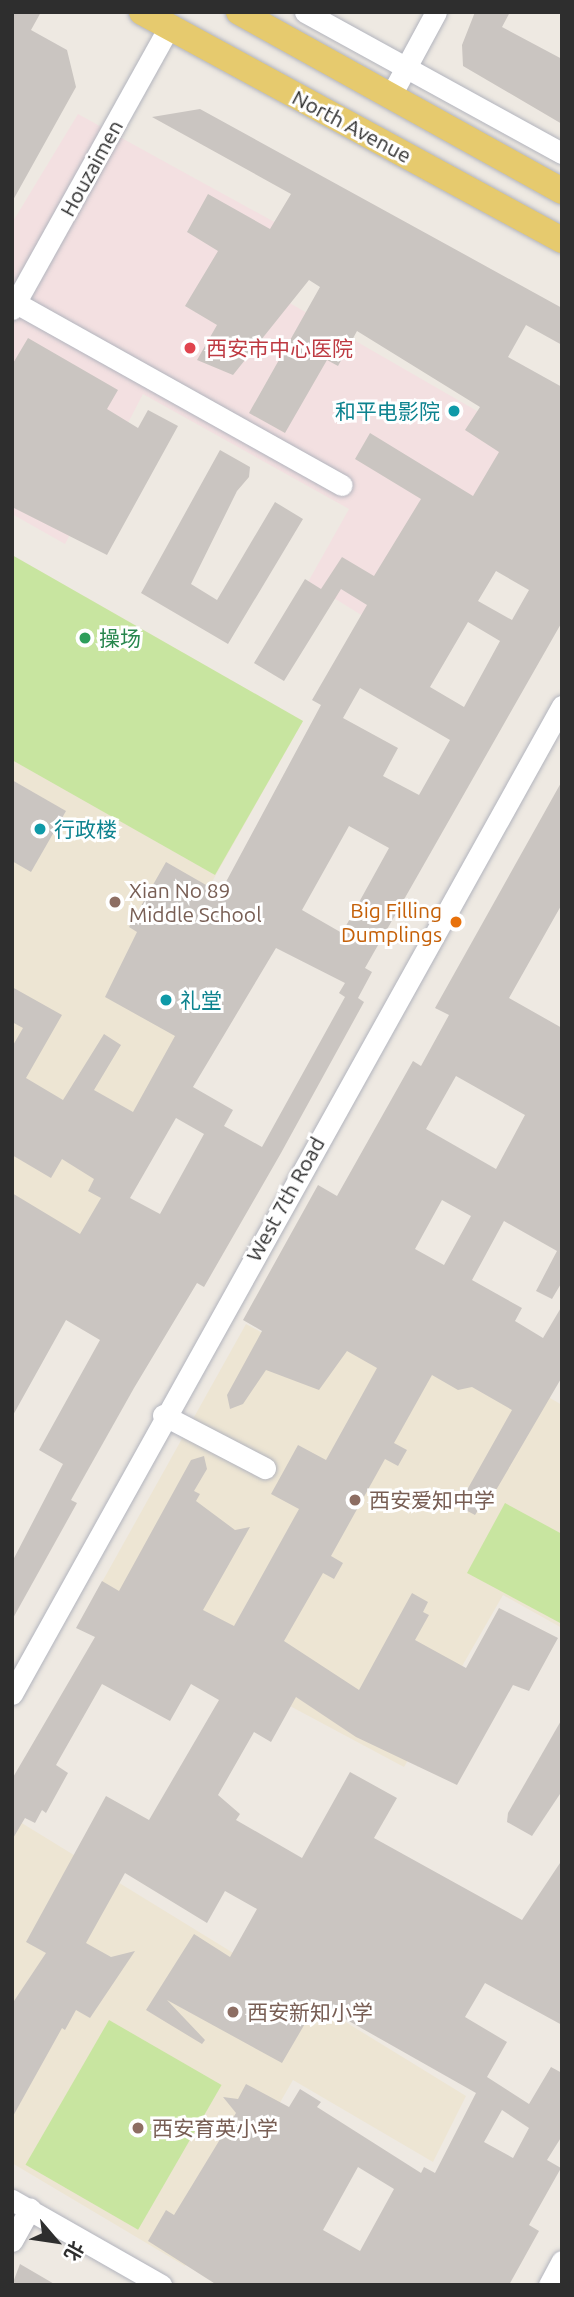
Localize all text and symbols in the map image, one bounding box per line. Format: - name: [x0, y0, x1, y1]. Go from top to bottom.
- street label: North Avenue: [288, 84, 416, 168]
- street label: Houzaimen: [54, 115, 128, 221]
- place label: 西安市中心医院: [206, 335, 353, 361]
- marker: 西安市中心医院: [180, 338, 200, 358]
- place label: 和平电影院: [335, 398, 440, 424]
- marker: 和平电影院: [446, 403, 462, 419]
- place label: 操场: [99, 625, 141, 651]
- marker: 操场: [77, 630, 93, 646]
- place label: 行政楼: [54, 816, 117, 842]
- marker: 行政楼: [32, 821, 48, 837]
- place label: Xian No 89 Middle School: [129, 877, 262, 927]
- marker: Xian No 89 Middle School: [107, 894, 123, 910]
- place label: Big Filling Dumplings: [341, 897, 442, 947]
- marker: Big Filling Dumplings: [448, 914, 464, 930]
- place label: 礼堂: [180, 987, 222, 1013]
- marker: 礼堂: [158, 992, 174, 1008]
- street label: West 7th Road: [240, 1132, 330, 1266]
- place label: 西安爱知中学: [369, 1487, 495, 1513]
- marker: 西安爱知中学: [347, 1492, 363, 1508]
- place label: 西安新知小学: [247, 1999, 373, 2025]
- marker: 西安新知小学: [225, 2004, 241, 2020]
- place label: 西安育英小学: [152, 2115, 278, 2141]
- marker: 西安育英小学: [130, 2120, 146, 2136]
- north arrow: [21, 2206, 91, 2276]
- text: 北: [60, 2238, 89, 2265]

